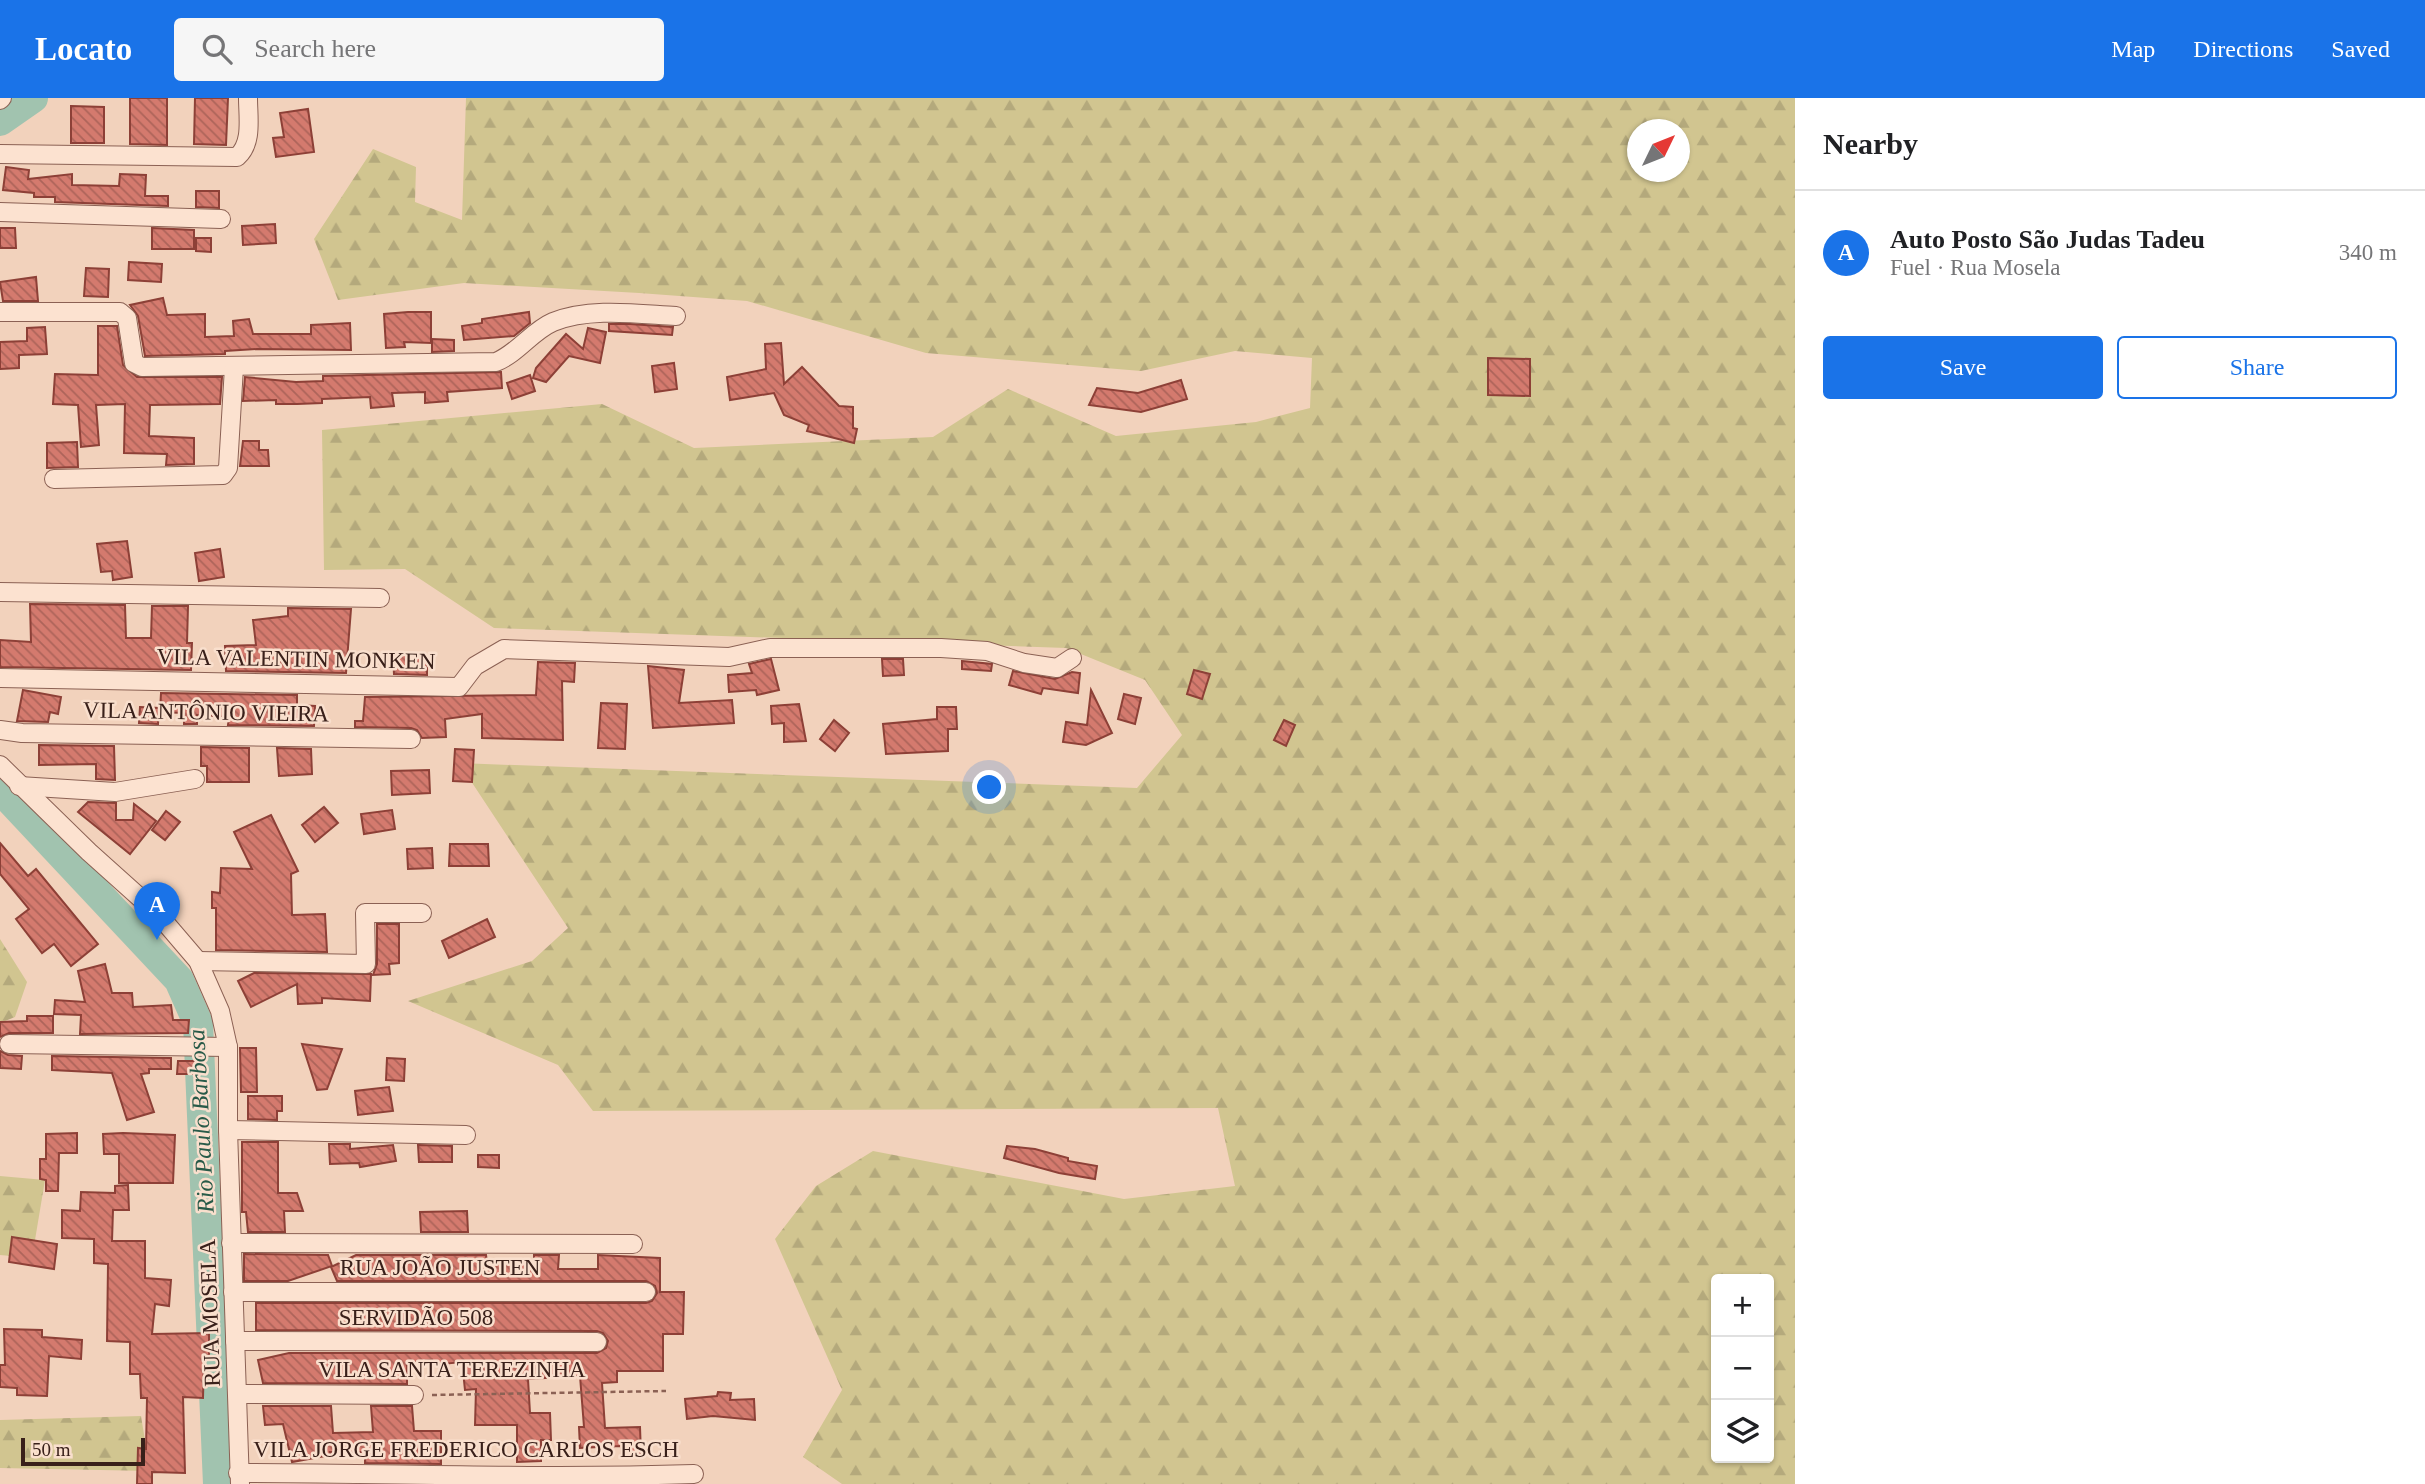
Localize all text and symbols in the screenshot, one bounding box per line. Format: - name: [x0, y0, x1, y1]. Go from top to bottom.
- search box: [174, 18, 664, 81]
- icon: search: [198, 30, 236, 68]
- text: Locato: [35, 31, 132, 67]
- text: Search here: [254, 34, 376, 63]
- text: Map: [2111, 36, 2155, 62]
- text: Directions: [2193, 36, 2293, 62]
- text: Saved: [2331, 36, 2390, 62]
- north arrow: [1627, 119, 1690, 182]
- text: Nearby: [1823, 127, 1918, 160]
- text: Auto Posto São Judas Tadeu: [1890, 225, 2205, 254]
- text: A: [1838, 240, 1854, 265]
- text: 340 m: [2339, 240, 2397, 265]
- text: Fuel · Rua Mosela: [1890, 255, 2061, 280]
- button: Save: [1823, 336, 2103, 399]
- button: Share: [2117, 336, 2397, 399]
- street label: VILA VALENTIN MONKEN: [156, 644, 436, 674]
- street label: VILA ANTÔNIO VIEIRA: [83, 696, 330, 727]
- your location: [972, 770, 1006, 804]
- pin: A: [134, 882, 180, 940]
- water label: Rio Paulo Barbosa: [183, 1028, 219, 1215]
- street label: RUA MOSELA: [195, 1238, 225, 1387]
- street label: RUA JOÃO JUSTEN: [340, 1255, 541, 1280]
- map controls: [1711, 1274, 1774, 1463]
- button: +: [1711, 1274, 1774, 1337]
- street label: SERVIDÃO 508: [339, 1305, 493, 1330]
- button: −: [1711, 1337, 1774, 1400]
- street label: VILA SANTA TEREZINHA: [318, 1357, 586, 1382]
- button: layers: [1711, 1400, 1774, 1463]
- scale bar: [21, 1435, 145, 1467]
- street label: VILA JORGE FREDERICO CARLOS ESCH: [253, 1437, 679, 1462]
- text: 50 m: [32, 1439, 71, 1460]

